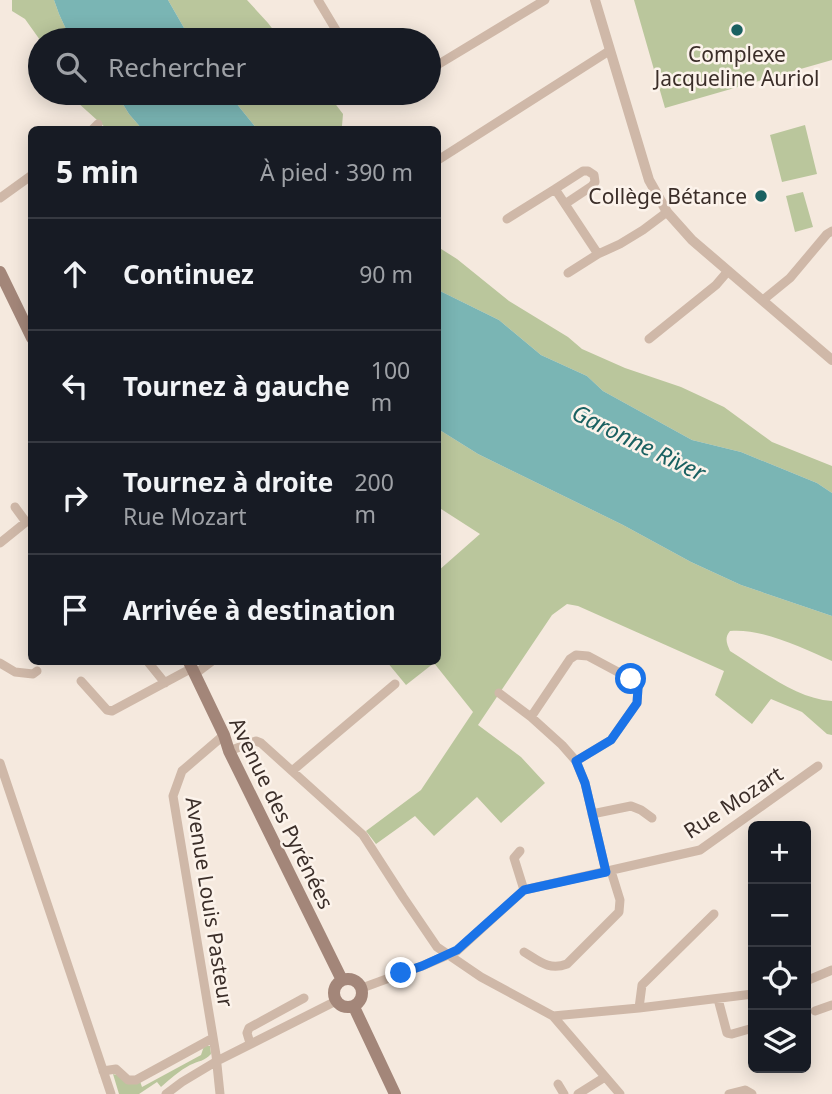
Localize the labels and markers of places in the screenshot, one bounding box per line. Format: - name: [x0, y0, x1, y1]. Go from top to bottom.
- marker: Complexe Jacqueline Auriol: [729, 22, 745, 38]
- place label: Complexe Jacqueline Auriol: [652, 40, 820, 92]
- place label: Collège Bétance: [588, 182, 747, 210]
- marker: Collège Bétance: [753, 188, 769, 204]

